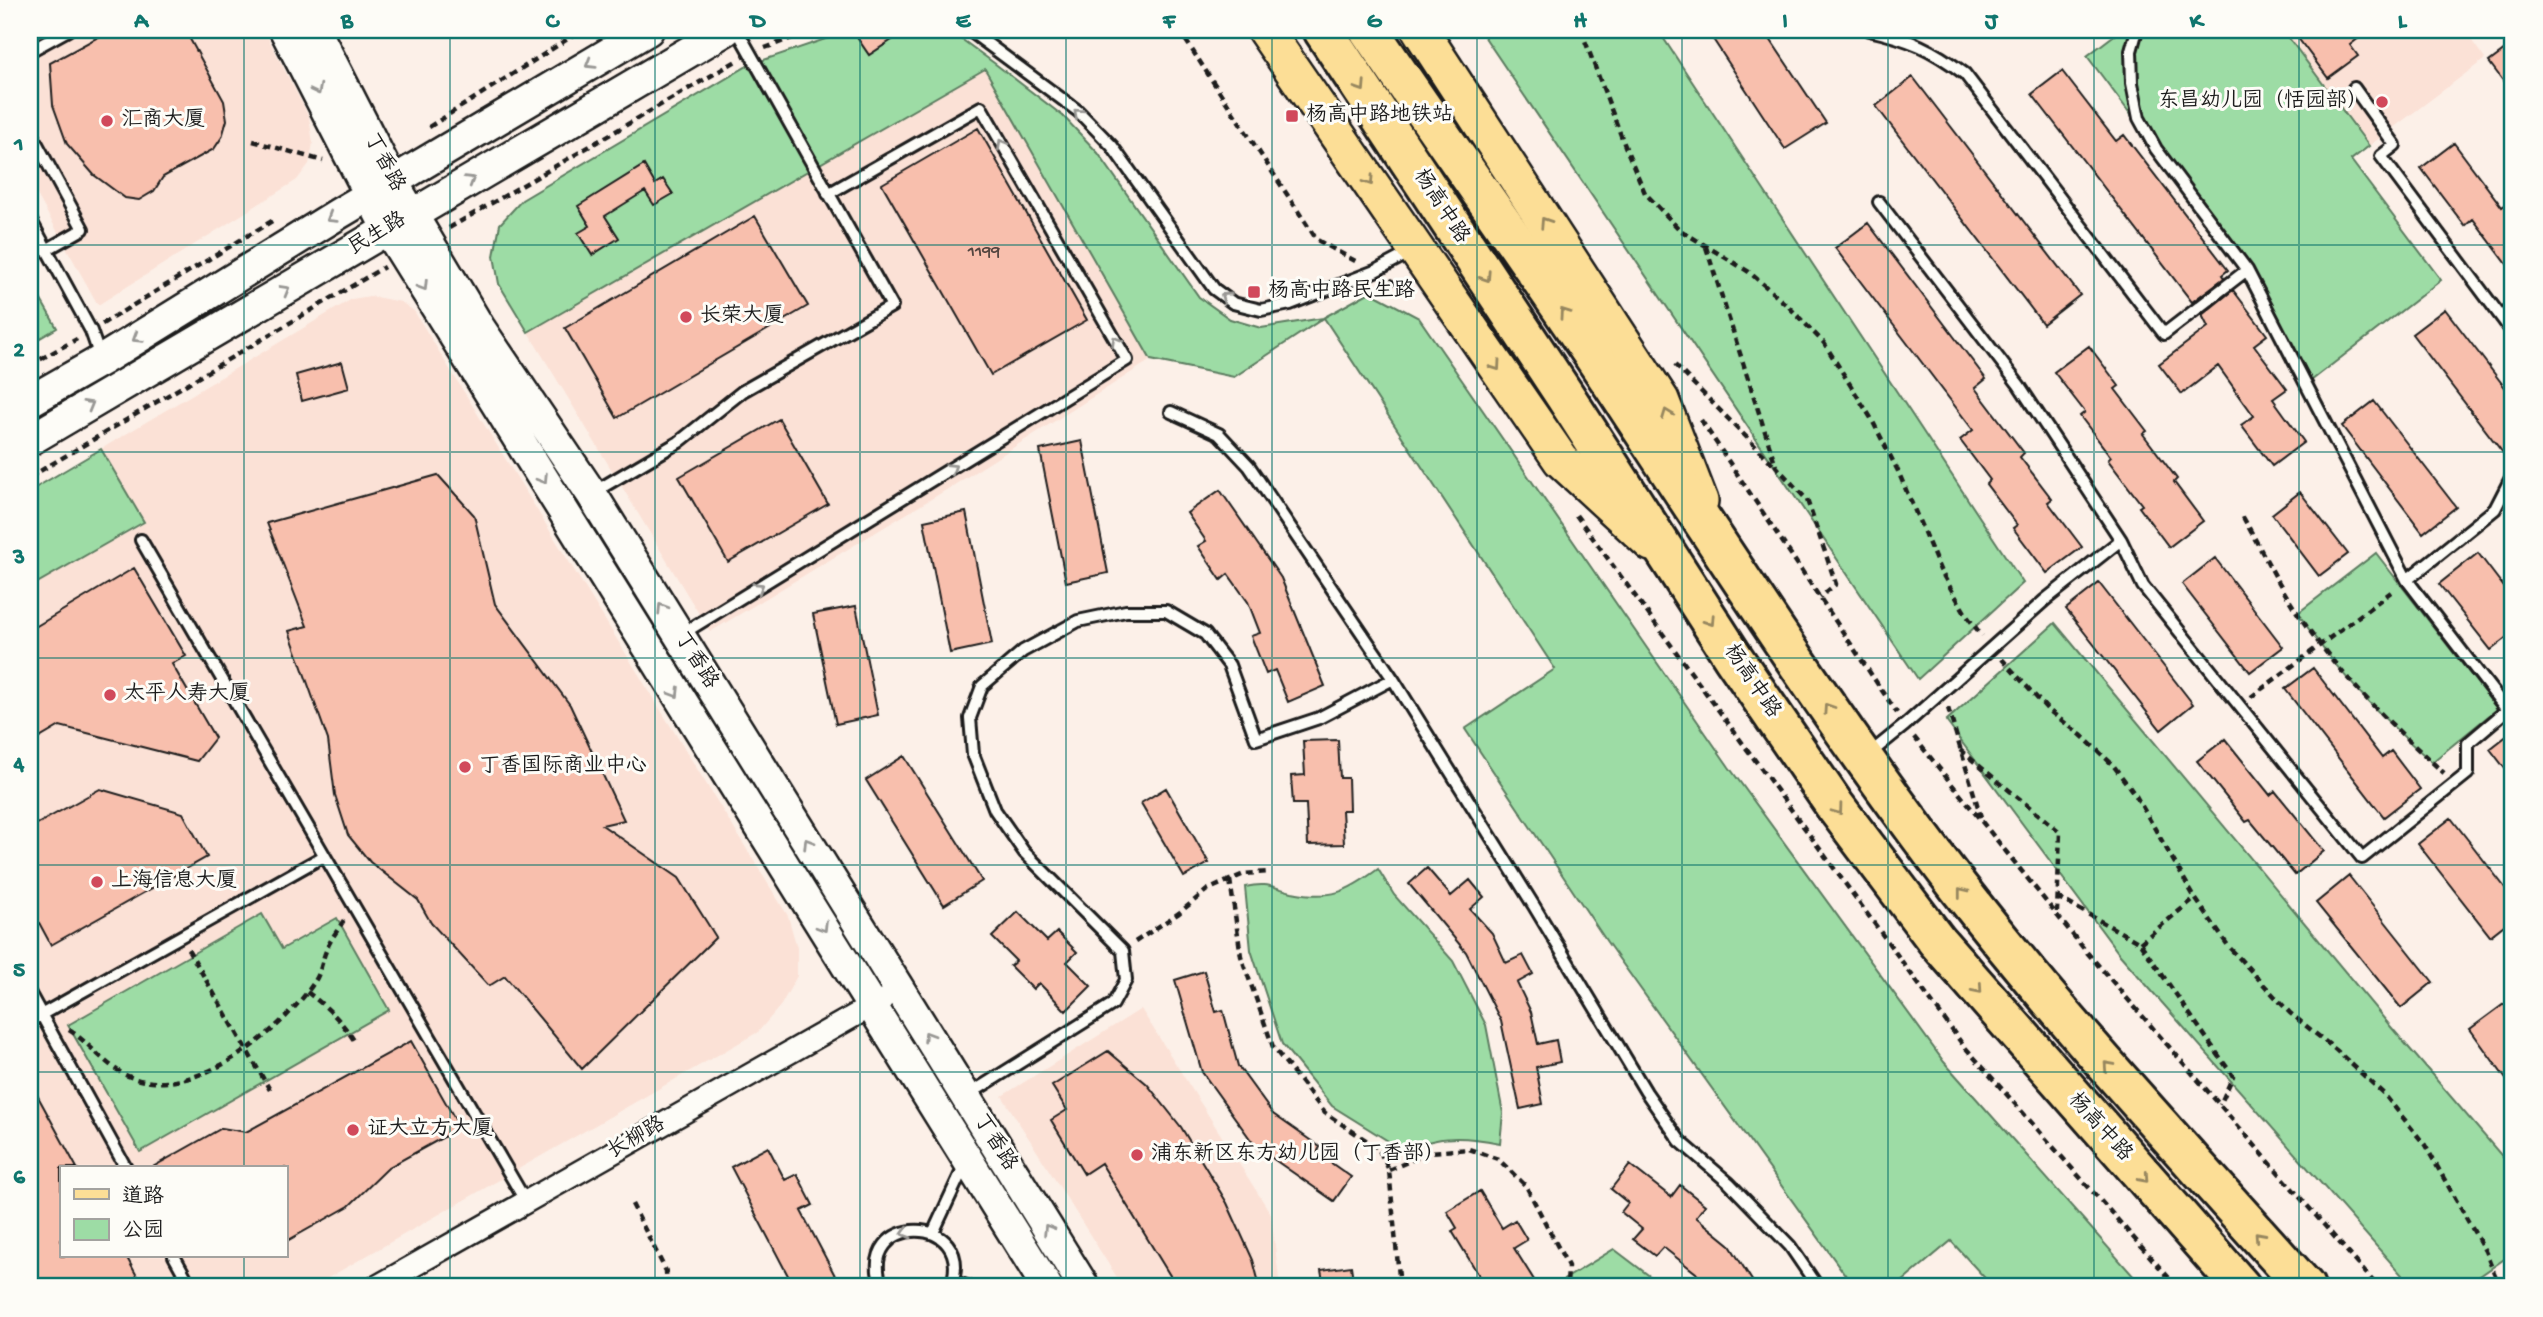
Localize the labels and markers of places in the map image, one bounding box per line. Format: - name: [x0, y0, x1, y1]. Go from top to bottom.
- place label: 东昌幼儿园（恬园部）: [2158, 88, 2368, 115]
- marker: 东昌幼儿园（恬园部）: [2374, 94, 2390, 110]
- place label: 杨高中路地铁站: [1306, 102, 1453, 129]
- place label: 汇商大厦: [121, 108, 205, 134]
- marker: 杨高中路地铁站: [1284, 108, 1300, 124]
- marker: 汇商大厦: [99, 113, 115, 129]
- place label: 杨高中路民生路: [1268, 278, 1415, 305]
- marker: 杨高中路民生路: [1246, 284, 1262, 300]
- place label: 长荣大厦: [700, 303, 784, 330]
- marker: 长荣大厦: [678, 309, 694, 325]
- place label: 太平人寿大厦: [124, 681, 250, 708]
- marker: 太平人寿大厦: [102, 687, 118, 703]
- place label: 丁香国际商业中心: [479, 753, 647, 780]
- marker: 丁香国际商业中心: [457, 759, 473, 775]
- place label: 上海信息大厦: [111, 868, 237, 895]
- marker: 上海信息大厦: [89, 874, 105, 890]
- place label: 证大立方大厦: [367, 1117, 493, 1143]
- marker: 证大立方大厦: [345, 1122, 361, 1138]
- place label: 浦东新区东方幼儿园（丁香部）: [1151, 1141, 1445, 1168]
- marker: 浦东新区东方幼儿园（丁香部）: [1129, 1147, 1145, 1163]

